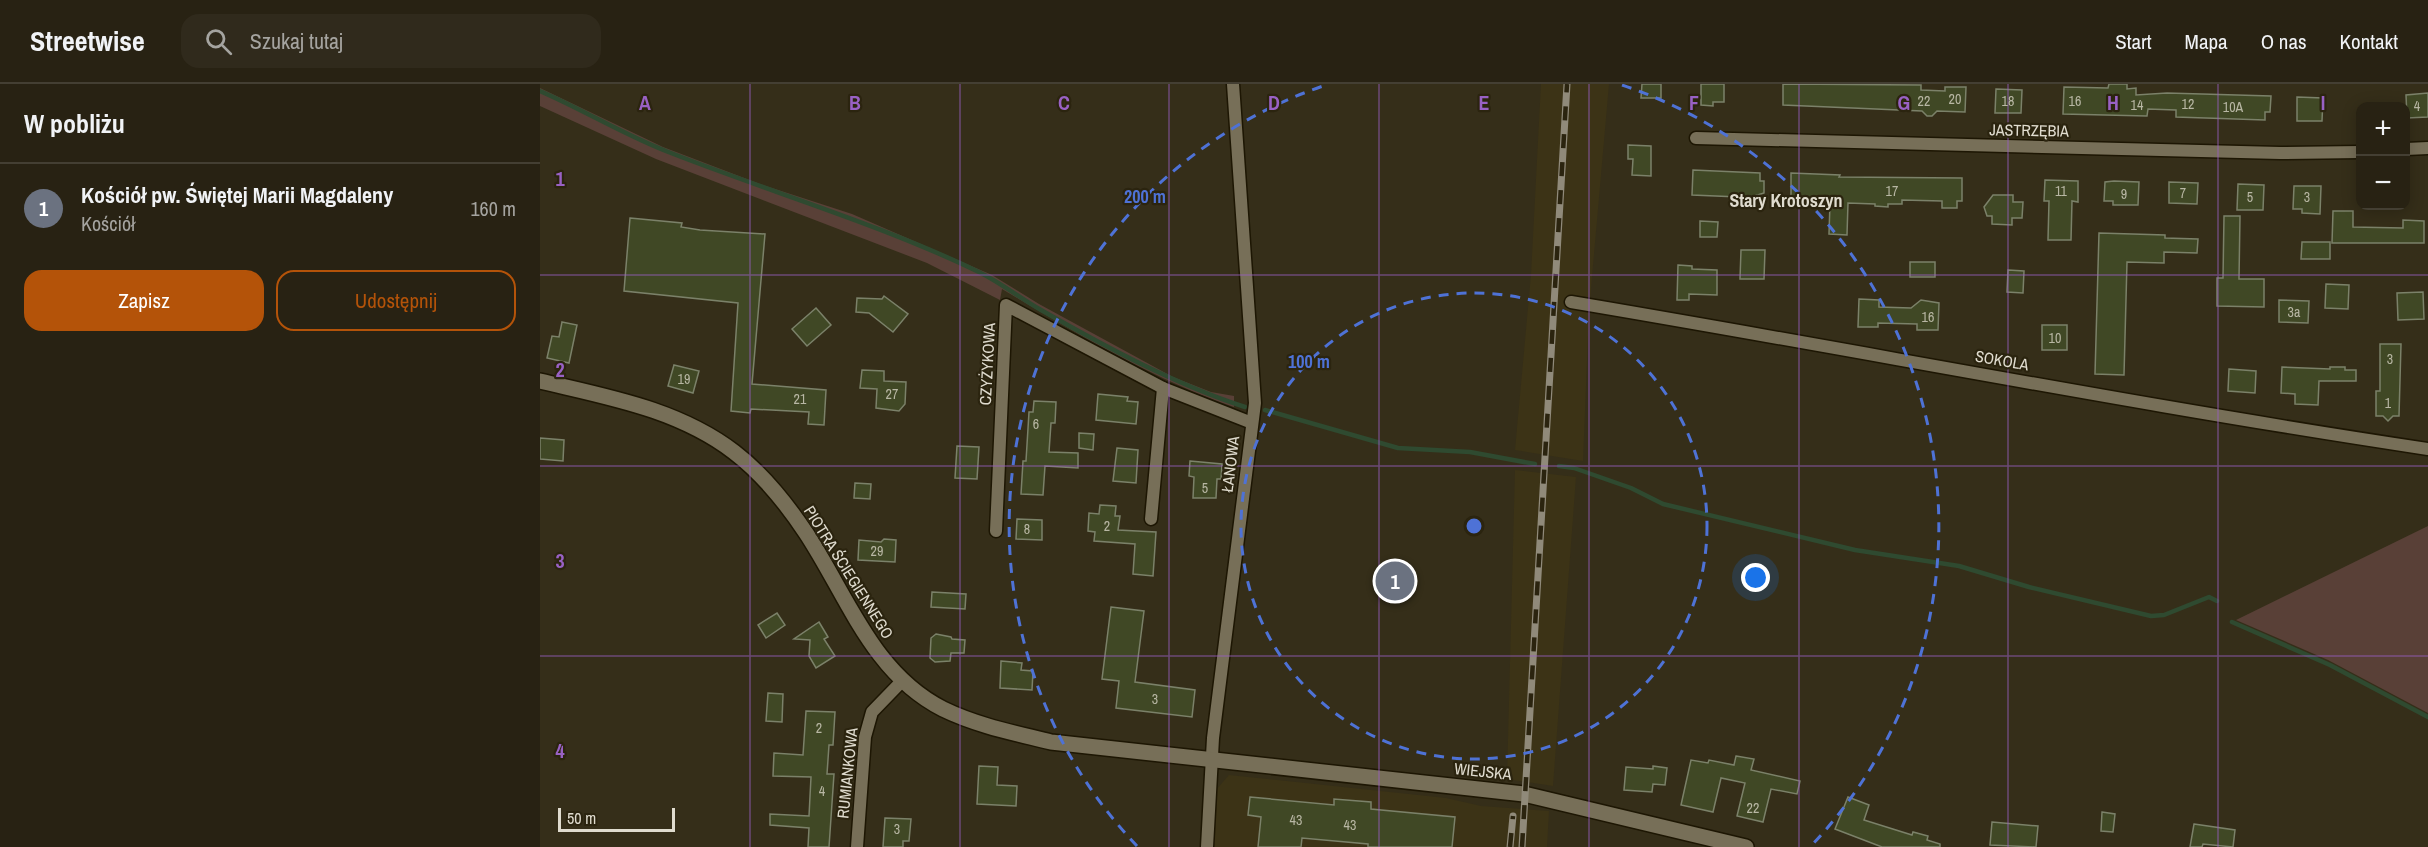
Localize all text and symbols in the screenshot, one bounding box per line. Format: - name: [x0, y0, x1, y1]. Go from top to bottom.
- search box: [181, 14, 601, 68]
- text: Streetwise: [30, 22, 145, 60]
- icon: search: [202, 25, 235, 58]
- text: Szukaj tutaj: [250, 26, 343, 56]
- text: Start: [2115, 27, 2152, 56]
- text: Mapa: [2185, 27, 2228, 56]
- text: O nas: [2261, 27, 2307, 56]
- text: Kontakt: [2340, 27, 2398, 56]
- text: A: [639, 89, 651, 116]
- text: B: [849, 89, 861, 116]
- text: C: [1058, 89, 1070, 116]
- text: D: [1268, 89, 1280, 116]
- text: E: [1479, 89, 1490, 116]
- text: F: [1689, 89, 1699, 116]
- text: G: [1898, 89, 1910, 116]
- text: H: [2107, 89, 2119, 116]
- text: I: [2321, 89, 2325, 116]
- house number: 20: [1949, 90, 1961, 108]
- house number: 22: [1918, 92, 1930, 110]
- house number: 18: [2002, 92, 2014, 110]
- house number: 16: [2069, 92, 2081, 110]
- house number: 12: [2182, 95, 2194, 113]
- house number: 14: [2131, 96, 2144, 114]
- house number: 4: [2414, 97, 2421, 115]
- house number: 10A: [2223, 98, 2244, 116]
- map controls: [2356, 102, 2410, 210]
- button: +: [2356, 102, 2410, 156]
- text: W pobliżu: [24, 106, 125, 141]
- street label: JASTRZĘBIA: [1989, 118, 2069, 142]
- button: −: [2356, 156, 2410, 210]
- text: 1: [555, 165, 565, 192]
- text: Kościół pw. Świętej Marii Magdaleny: [81, 180, 393, 210]
- house number: 17: [1886, 182, 1898, 200]
- house number: 11: [2055, 182, 2068, 200]
- text: 200 m: [1124, 184, 1166, 209]
- house number: 7: [2180, 184, 2186, 202]
- house number: 9: [2121, 185, 2127, 203]
- district label: Stary Krotoszyn: [1729, 188, 1843, 213]
- house number: 5: [2247, 188, 2253, 206]
- house number: 3: [2304, 188, 2310, 206]
- text: 1: [39, 195, 48, 222]
- text: 160 m: [470, 195, 516, 222]
- text: Kościół: [81, 210, 135, 237]
- button: Zapisz: [24, 270, 264, 331]
- button: Udostępnij: [276, 270, 516, 331]
- house number: 3a: [2288, 303, 2301, 321]
- house number: 16: [1922, 308, 1934, 326]
- street label: CZYŻYKOWA: [974, 322, 1000, 406]
- house number: 10: [2049, 329, 2061, 347]
- street label: SOKOLA: [1974, 344, 2031, 376]
- text: 100 m: [1288, 349, 1330, 374]
- house number: 3: [2387, 350, 2393, 368]
- text: 2: [555, 356, 565, 383]
- house number: 19: [678, 370, 690, 388]
- house number: 27: [886, 385, 898, 403]
- house number: 21: [794, 390, 807, 408]
- house number: 1: [2385, 394, 2392, 412]
- house number: 6: [1033, 415, 1039, 433]
- street label: ŁANOWA: [1216, 434, 1244, 493]
- house number: 5: [1202, 479, 1208, 497]
- street label: PIOTRA ŚCIEGIENNEGO: [799, 501, 899, 643]
- centre of rings: [1464, 516, 1484, 536]
- house number: 2: [1104, 517, 1110, 535]
- house number: 8: [1024, 520, 1030, 538]
- house number: 29: [871, 542, 883, 560]
- text: 3: [555, 547, 565, 574]
- pin: 1: [1376, 558, 1414, 604]
- your location: [1741, 563, 1770, 592]
- house number: 3: [1152, 690, 1158, 708]
- house number: 2: [816, 719, 822, 737]
- street label: RUMIANKOWA: [831, 726, 863, 820]
- text: 4: [555, 737, 565, 764]
- street label: WIEJSKA: [1453, 757, 1513, 785]
- house number: 4: [819, 782, 826, 800]
- house number: 22: [1747, 799, 1759, 817]
- scale bar: [558, 805, 675, 832]
- text: 50 m: [567, 807, 596, 829]
- house number: 43: [1290, 811, 1302, 829]
- house number: 43: [1344, 816, 1356, 834]
- house number: 3: [894, 820, 900, 838]

